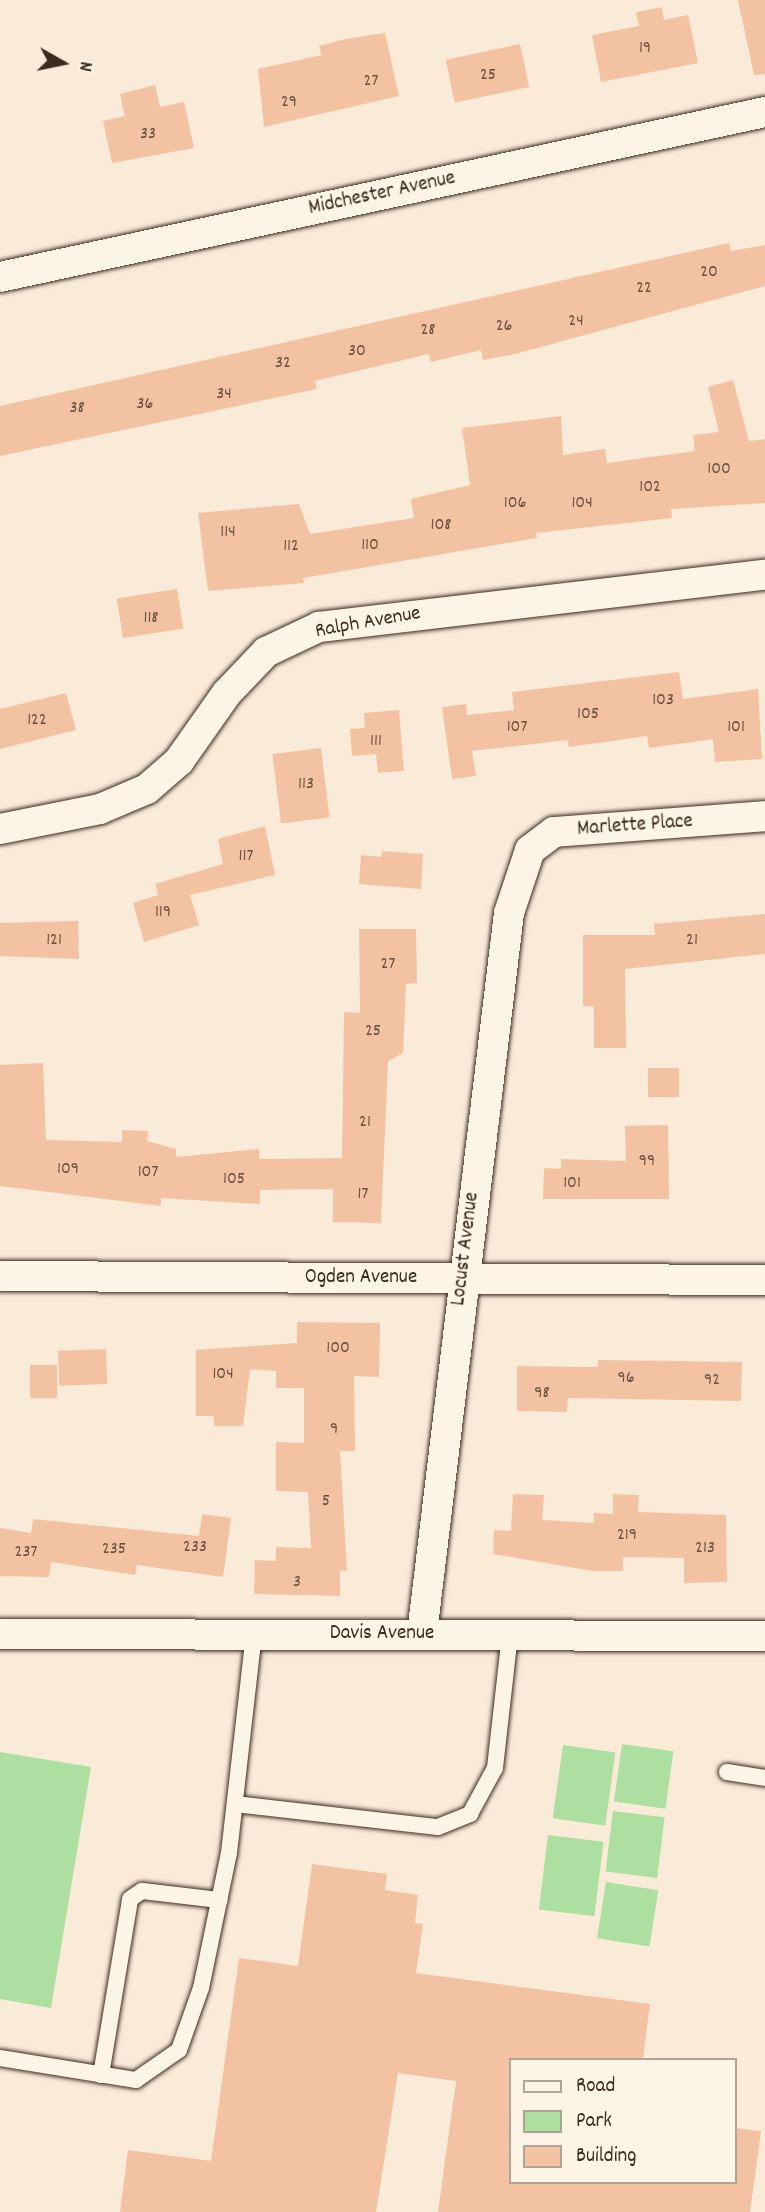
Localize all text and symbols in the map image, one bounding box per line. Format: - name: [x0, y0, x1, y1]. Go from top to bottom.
- north arrow: [28, 28, 98, 98]
- house number: 19: [639, 38, 651, 60]
- text: N: [70, 60, 98, 73]
- house number: 25: [480, 65, 496, 87]
- house number: 27: [364, 71, 378, 93]
- house number: 29: [281, 92, 297, 114]
- house number: 33: [140, 124, 156, 146]
- street label: Midchester Avenue: [306, 166, 458, 222]
- house number: 20: [700, 262, 718, 284]
- house number: 22: [636, 278, 652, 300]
- house number: 24: [568, 311, 584, 333]
- house number: 26: [496, 316, 512, 338]
- house number: 28: [420, 320, 436, 342]
- house number: 30: [348, 341, 366, 363]
- house number: 32: [275, 353, 291, 375]
- house number: 34: [216, 384, 232, 406]
- house number: 36: [137, 394, 153, 416]
- house number: 38: [69, 398, 85, 420]
- house number: 100: [707, 459, 731, 481]
- house number: 102: [639, 477, 661, 499]
- house number: 106: [504, 493, 526, 515]
- house number: 104: [571, 493, 593, 515]
- house number: 108: [431, 515, 451, 537]
- house number: 114: [220, 522, 236, 544]
- house number: 110: [361, 535, 379, 557]
- house number: 112: [283, 536, 299, 558]
- street label: Ralph Avenue: [313, 601, 423, 645]
- house number: 118: [143, 608, 159, 630]
- house number: 103: [652, 690, 674, 712]
- house number: 105: [577, 704, 599, 726]
- house number: 122: [27, 710, 47, 732]
- house number: 107: [507, 717, 527, 739]
- house number: 101: [727, 717, 745, 739]
- house number: 111: [370, 731, 382, 753]
- house number: 113: [298, 774, 314, 796]
- street label: Marlette Place: [576, 809, 694, 843]
- house number: 117: [239, 846, 253, 868]
- house number: 119: [155, 902, 171, 924]
- house number: 121: [46, 930, 62, 952]
- house number: 21: [686, 930, 698, 952]
- house number: 27: [381, 954, 395, 976]
- house number: 25: [365, 1021, 381, 1043]
- house number: 21: [359, 1112, 371, 1134]
- house number: 99: [639, 1151, 655, 1173]
- house number: 109: [57, 1159, 79, 1181]
- house number: 107: [138, 1162, 158, 1184]
- house number: 105: [223, 1169, 245, 1191]
- house number: 101: [563, 1173, 581, 1195]
- house number: 17: [358, 1184, 368, 1206]
- street label: Locust Avenue: [447, 1191, 485, 1307]
- street label: Ogden Avenue: [305, 1265, 417, 1291]
- house number: 100: [326, 1338, 350, 1360]
- house number: 104: [212, 1364, 234, 1386]
- house number: 96: [617, 1368, 635, 1390]
- house number: 92: [704, 1370, 720, 1392]
- house number: 98: [534, 1383, 550, 1405]
- house number: 9: [330, 1419, 338, 1441]
- house number: 5: [322, 1491, 330, 1513]
- house number: 219: [617, 1525, 637, 1547]
- house number: 233: [183, 1537, 207, 1559]
- house number: 213: [695, 1538, 715, 1560]
- house number: 235: [102, 1539, 126, 1561]
- house number: 237: [15, 1542, 37, 1564]
- house number: 3: [293, 1572, 301, 1594]
- street label: Davis Avenue: [330, 1621, 434, 1647]
- legend: [510, 2058, 737, 2184]
- text: Road: [576, 2072, 615, 2102]
- text: Park: [576, 2107, 612, 2137]
- text: Building: [576, 2142, 636, 2172]

